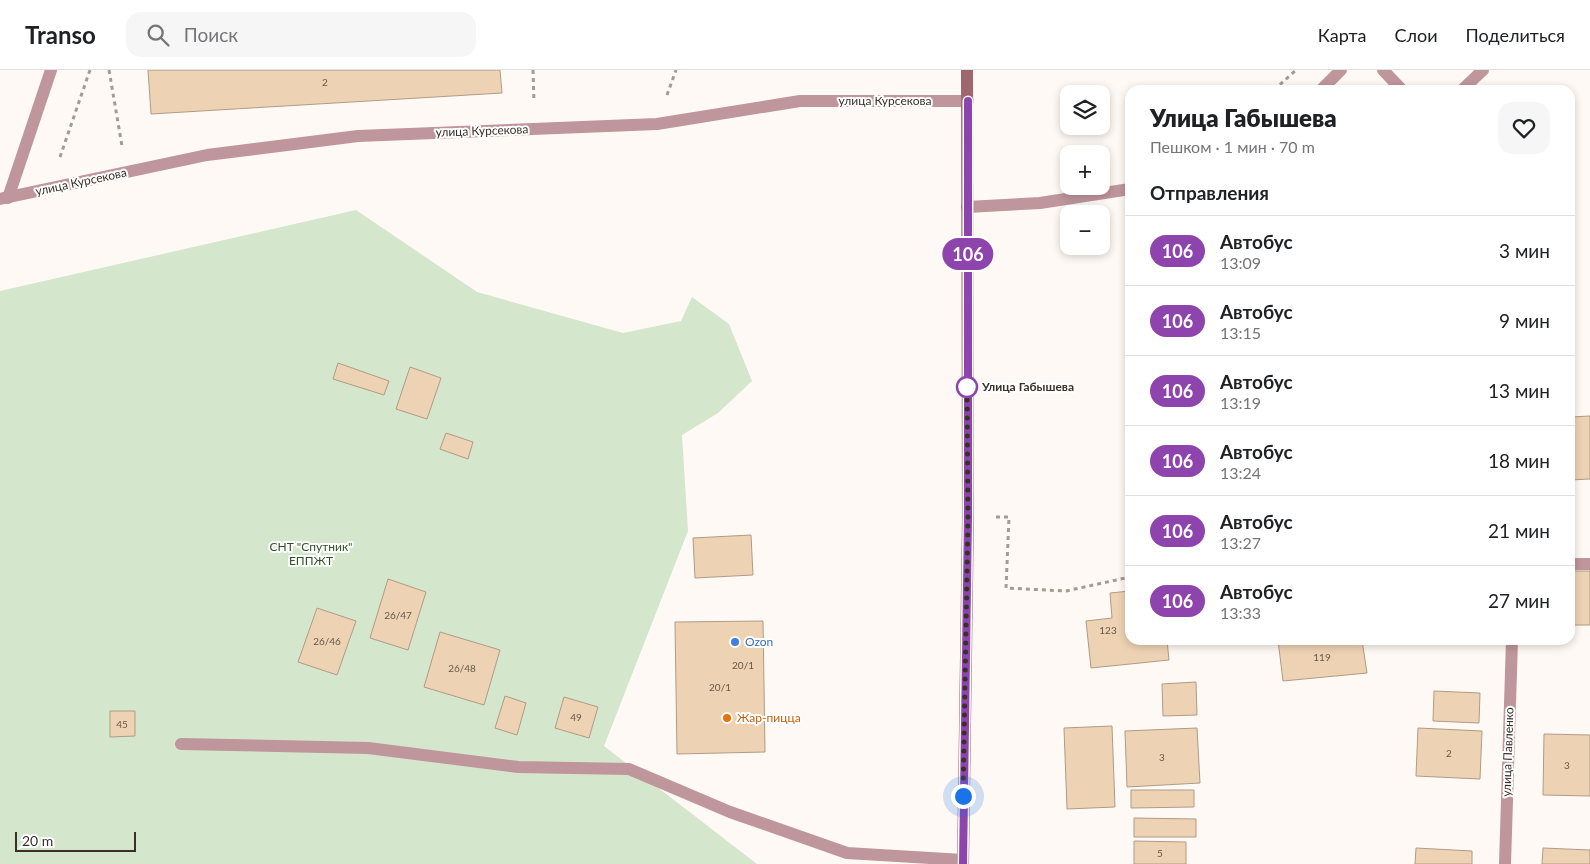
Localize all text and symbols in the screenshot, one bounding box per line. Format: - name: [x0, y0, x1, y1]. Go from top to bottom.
- search box: [126, 12, 476, 57]
- text: Transo: [25, 20, 96, 49]
- icon: search: [144, 21, 172, 49]
- text: Поиск: [184, 23, 238, 46]
- text: Карта: [1318, 24, 1366, 46]
- text: Слои: [1394, 24, 1438, 46]
- text: Поделиться: [1466, 24, 1565, 46]
- house number: 2: [322, 76, 328, 88]
- map controls: [1060, 85, 1110, 255]
- button: layers: [1060, 85, 1110, 135]
- street label: улица Курсекова: [839, 93, 931, 108]
- button: heart: [1498, 102, 1550, 154]
- text: Улица Габышева: [1150, 103, 1337, 132]
- street label: улица Курсекова: [435, 121, 529, 140]
- text: Пешком · 1 мин · 70 m: [1150, 137, 1315, 156]
- button: +: [1060, 145, 1110, 195]
- street label: улица Курсекова: [34, 165, 128, 198]
- text: Отправления: [1150, 181, 1269, 204]
- button: −: [1060, 205, 1110, 255]
- text: Автобус: [1220, 230, 1293, 253]
- line badge: 106: [939, 238, 997, 270]
- text: 3 мин: [1499, 239, 1550, 262]
- text: 106: [1162, 240, 1193, 262]
- text: 106: [952, 243, 984, 265]
- text: 13:09: [1220, 253, 1261, 272]
- text: Автобус: [1220, 300, 1293, 323]
- text: 9 мин: [1499, 309, 1550, 332]
- text: 106: [1162, 310, 1193, 332]
- text: 13:15: [1220, 323, 1261, 342]
- text: Автобус: [1220, 370, 1293, 393]
- marker: Улица Габышева: [956, 376, 978, 398]
- place label: Улица Габышева: [981, 379, 1074, 394]
- text: 13 мин: [1488, 379, 1550, 402]
- text: 106: [1162, 380, 1193, 402]
- text: 13:19: [1220, 393, 1261, 412]
- text: Автобус: [1220, 440, 1293, 463]
- text: 18 мин: [1488, 449, 1550, 472]
- text: 106: [1162, 450, 1193, 472]
- text: 13:24: [1220, 463, 1261, 482]
- text: Автобус: [1220, 510, 1293, 533]
- text: 21 мин: [1488, 519, 1550, 542]
- text: 106: [1162, 520, 1193, 542]
- text: 13:27: [1220, 533, 1261, 552]
- park label: СНТ "Спутник" ЕППЖТ: [269, 539, 353, 568]
- text: Автобус: [1220, 580, 1293, 603]
- text: 27 мин: [1488, 589, 1550, 612]
- text: 106: [1162, 590, 1193, 612]
- text: 13:33: [1220, 603, 1261, 622]
- house number: 26/47: [384, 609, 412, 621]
- house number: 123: [1099, 624, 1117, 636]
- place label: Ozon: [745, 634, 773, 649]
- house number: 26/46: [313, 635, 341, 647]
- marker: Ozon: [729, 636, 741, 648]
- house number: 119: [1313, 651, 1331, 663]
- house number: 20/1: [732, 659, 754, 671]
- house number: 26/48: [448, 662, 476, 674]
- house number: 20/1: [709, 681, 731, 693]
- street label: улица Павленко: [1498, 707, 1517, 797]
- place label: Жар-пицца: [737, 710, 801, 725]
- house number: 49: [570, 711, 582, 723]
- marker: Жар-пицца: [721, 712, 733, 724]
- house number: 45: [116, 718, 128, 730]
- house number: 2: [1446, 747, 1452, 759]
- house number: 3: [1159, 751, 1165, 763]
- house number: 3: [1564, 759, 1570, 771]
- your location: [951, 784, 976, 809]
- scale bar: [15, 829, 136, 852]
- text: 20 m: [22, 832, 53, 849]
- house number: 5: [1157, 847, 1163, 859]

